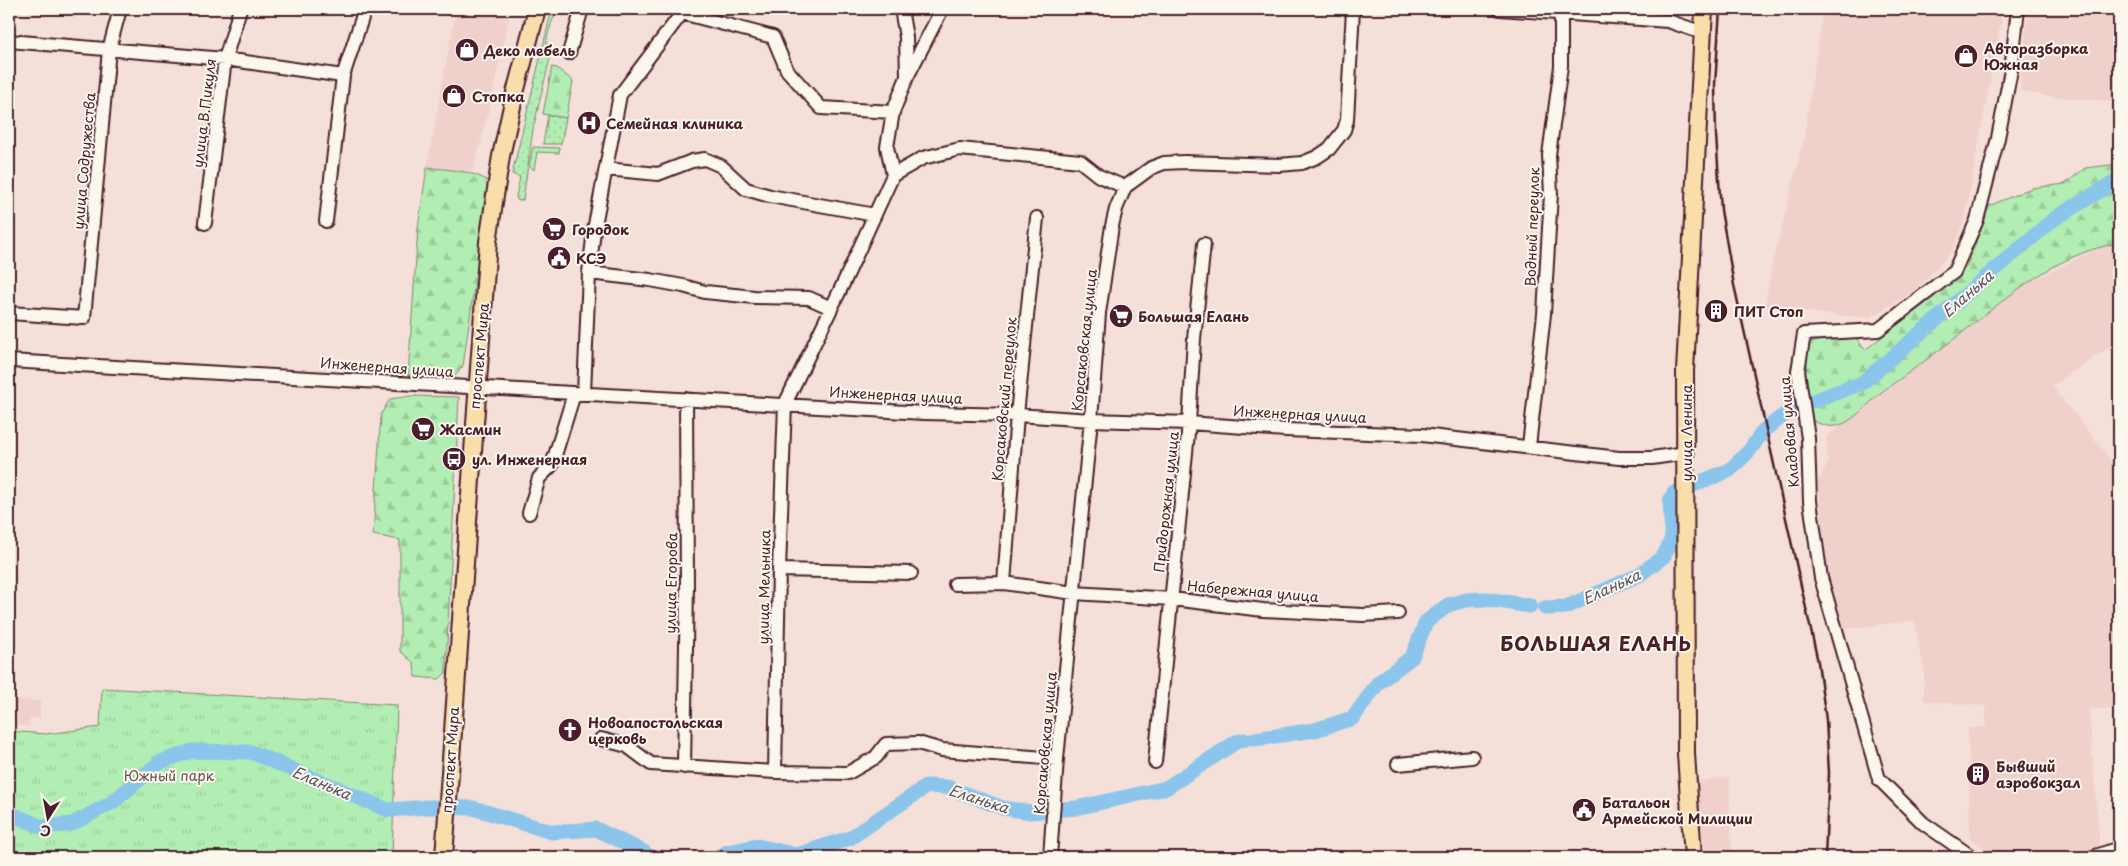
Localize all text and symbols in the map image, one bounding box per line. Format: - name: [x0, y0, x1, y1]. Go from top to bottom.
- shop icon: Деко мебель: [454, 37, 480, 63]
- place label: Авторазборка Южная: [1984, 38, 2089, 75]
- place label: Деко мебель: [483, 40, 575, 61]
- shop icon: Авторазборка Южная: [1953, 43, 1979, 69]
- street label: улица В.Пикуля: [187, 57, 221, 169]
- shop icon: Стопка: [441, 83, 467, 109]
- place label: Стопка: [472, 86, 525, 107]
- street label: улица Содружества: [68, 91, 100, 231]
- hospital icon: Семейная клиника: [576, 110, 602, 136]
- place label: Семейная клиника: [606, 113, 744, 134]
- street label: Водный переулок: [1519, 166, 1545, 287]
- supermarket icon: Городок: [541, 216, 567, 242]
- place label: Городок: [572, 219, 629, 240]
- public building icon: КСЭ: [546, 245, 572, 271]
- place label: КСЭ: [576, 248, 607, 269]
- water label: Еланька: [1936, 264, 1998, 322]
- street label: Корсаковская улица: [1066, 268, 1102, 412]
- building icon: ПИТ Стоп: [1703, 298, 1729, 324]
- place label: ПИТ Стоп: [1734, 301, 1804, 322]
- street label: проспект Мира: [464, 302, 494, 410]
- supermarket icon: Большая Елань: [1108, 303, 1134, 329]
- place label: Большая Елань: [1138, 306, 1249, 327]
- street label: Корсаковский переулок: [986, 315, 1022, 482]
- street label: Инженерная улица: [320, 352, 455, 382]
- street label: Кладовая улица: [1774, 375, 1804, 488]
- street label: Инженерная улица: [829, 381, 963, 409]
- street label: улица Ленина: [1676, 384, 1697, 482]
- street label: Инженерная улица: [1233, 400, 1367, 428]
- supermarket icon: Жасмин: [410, 416, 436, 442]
- place label: Жасмин: [439, 419, 502, 440]
- street label: Придорожная улица: [1148, 430, 1184, 574]
- bus stop icon: ул. Инженерная: [441, 446, 467, 472]
- place label: ул. Инженерная: [472, 449, 587, 470]
- street label: улица Мельника: [753, 529, 776, 645]
- street label: улица Егорова: [660, 532, 682, 634]
- water label: Еланька: [1578, 562, 1644, 609]
- street label: Набережная улица: [1186, 575, 1320, 607]
- district label: БОЛЬШАЯ ЕЛАНЬ: [1500, 629, 1692, 657]
- street label: Корсаковская улица: [1028, 671, 1062, 815]
- street label: проспект Мира: [436, 706, 464, 814]
- place label: Новоапостольская церковь: [588, 712, 723, 749]
- church icon: Новоапостольская церковь: [557, 717, 583, 743]
- place label: Бывший аэровокзал: [1996, 756, 2081, 793]
- water label: Еланька: [289, 759, 355, 805]
- building icon: Бывший аэровокзал: [1965, 761, 1991, 787]
- park label: Южный парк: [124, 765, 215, 786]
- water label: Еланька: [946, 778, 1013, 819]
- place label: Батальон Армейской Милиции: [1602, 792, 1753, 829]
- north arrow: [22, 794, 72, 844]
- public building icon: Батальон Армейской Милиции: [1571, 797, 1597, 823]
- text: С: [38, 820, 53, 843]

